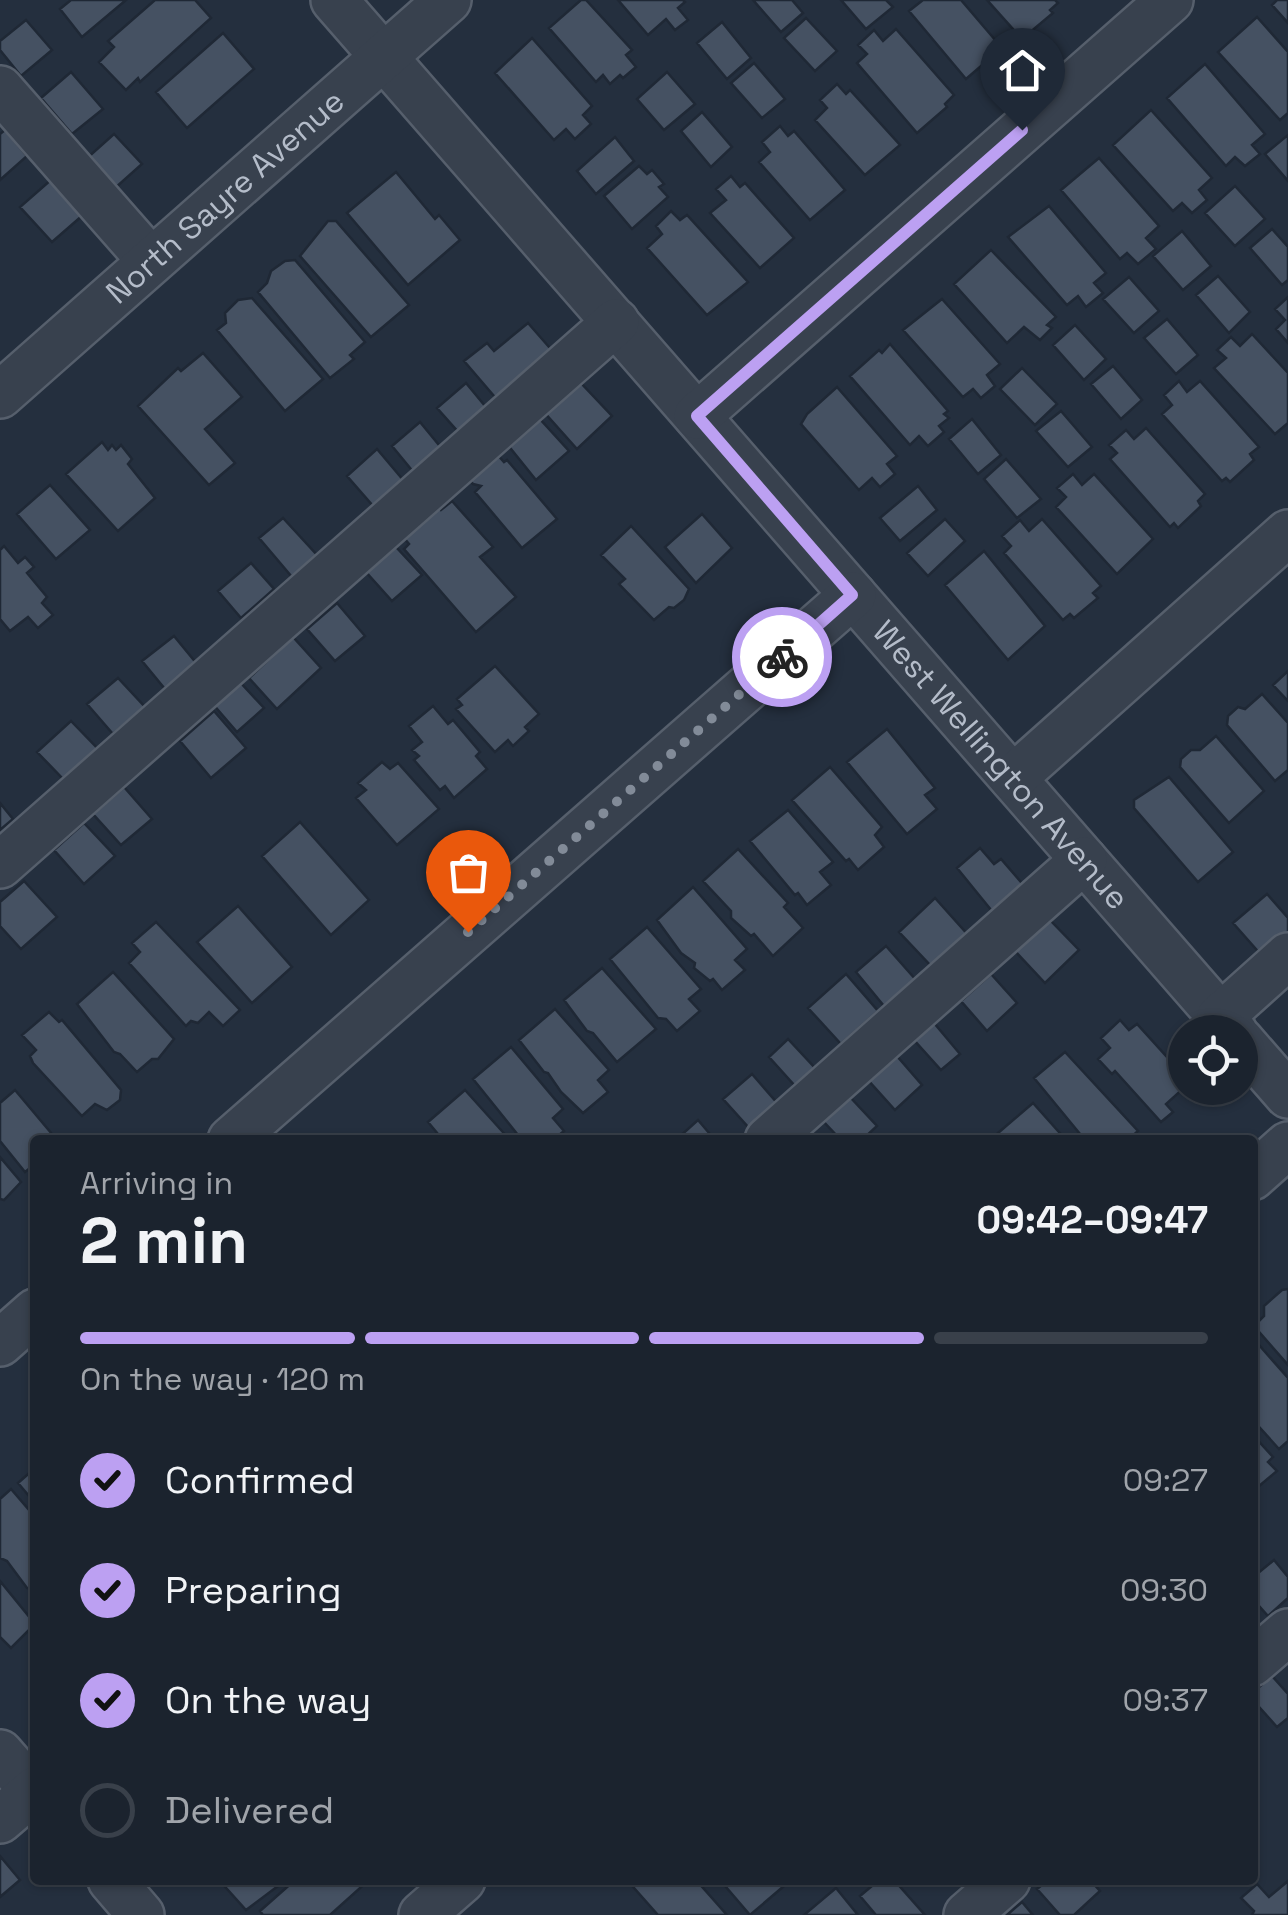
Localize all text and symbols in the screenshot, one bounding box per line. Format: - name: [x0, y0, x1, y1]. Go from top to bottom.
- pin: [980, 28, 1065, 131]
- icon: home: [995, 43, 1050, 98]
- street label: North Sayre Avenue: [98, 81, 352, 312]
- courier: [732, 607, 832, 707]
- street label: West Wellington Avenue: [864, 612, 1138, 918]
- icon: bike: [755, 630, 810, 685]
- pin: [426, 830, 511, 933]
- icon: bag: [441, 845, 496, 900]
- map controls: [1168, 1015, 1258, 1105]
- button: locate: [1168, 1015, 1258, 1105]
- text: Arriving in: [80, 1163, 233, 1203]
- text: 09:42–09:47: [977, 1196, 1208, 1244]
- text: 2 min: [80, 1199, 248, 1282]
- text: On the way · 120 m: [80, 1359, 365, 1399]
- icon: check: [80, 1453, 135, 1508]
- text: Confirmed: [165, 1456, 355, 1504]
- text: 09:27: [1123, 1460, 1208, 1500]
- icon: check: [80, 1563, 135, 1618]
- text: Preparing: [165, 1566, 342, 1614]
- text: 09:30: [1120, 1570, 1208, 1610]
- icon: check: [80, 1673, 135, 1728]
- text: On the way: [165, 1676, 371, 1724]
- text: 09:37: [1122, 1680, 1208, 1720]
- text: Delivered: [165, 1786, 334, 1834]

